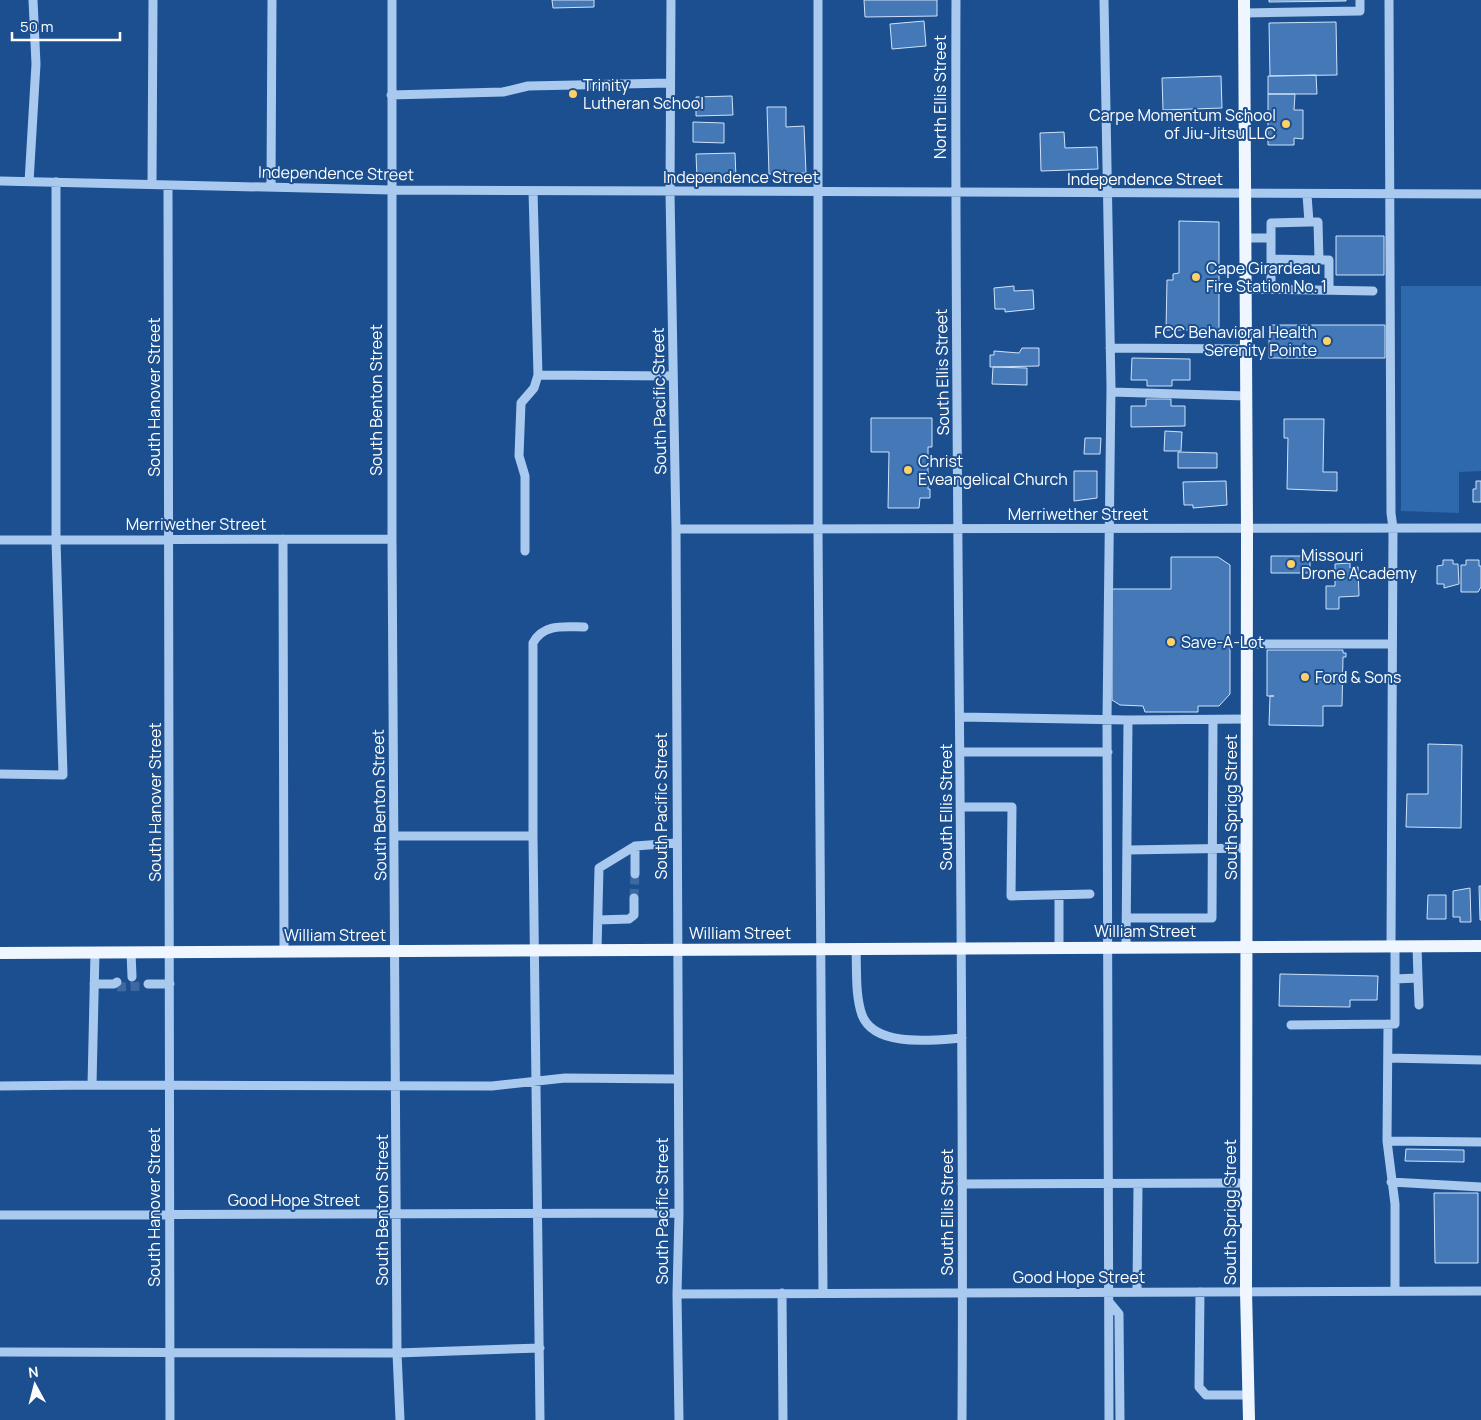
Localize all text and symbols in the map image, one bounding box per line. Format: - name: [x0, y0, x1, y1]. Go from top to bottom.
- scale bar: [12, 10, 120, 42]
- text: 50 m: [20, 16, 54, 37]
- street label: North Ellis Street: [929, 35, 951, 159]
- place label: Trinity Lutheran School: [583, 74, 704, 114]
- marker: Trinity Lutheran School: [567, 88, 579, 100]
- place label: Carpe Momentum School of Jiu-Jitsu LLC: [1089, 104, 1276, 144]
- marker: Carpe Momentum School of Jiu-Jitsu LLC: [1280, 118, 1292, 130]
- street label: Independence Street: [258, 161, 414, 185]
- street label: Independence Street: [663, 166, 819, 188]
- street label: Independence Street: [1067, 168, 1223, 190]
- place label: Cape Girardeau Fire Station No. 1: [1206, 257, 1327, 297]
- marker: Cape Girardeau Fire Station No. 1: [1190, 271, 1202, 283]
- street label: South Ellis Street: [930, 308, 954, 436]
- street label: South Hanover Street: [143, 317, 165, 477]
- place label: FCC Behavioral Health Serenity Pointe: [1154, 321, 1317, 361]
- street label: South Benton Street: [365, 324, 387, 476]
- street label: South Pacific Street: [647, 327, 671, 475]
- marker: FCC Behavioral Health Serenity Pointe: [1321, 335, 1333, 347]
- place label: Christ Eveangelical Church: [918, 450, 1068, 490]
- marker: Christ Eveangelical Church: [902, 464, 914, 476]
- street label: Merriwether Street: [1008, 503, 1148, 525]
- street label: Merriwether Street: [126, 513, 266, 535]
- place label: Missouri Drone Academy: [1301, 544, 1417, 584]
- marker: Missouri Drone Academy: [1285, 558, 1297, 570]
- place label: Save-A-Lot: [1181, 631, 1264, 653]
- marker: Save-A-Lot: [1165, 636, 1177, 648]
- place label: Ford & Sons: [1315, 666, 1401, 688]
- marker: Ford & Sons: [1299, 671, 1311, 683]
- street label: South Hanover Street: [144, 722, 166, 882]
- street label: South Benton Street: [367, 729, 391, 881]
- street label: South Pacific Street: [650, 732, 672, 880]
- street label: South Sprigg Street: [1220, 734, 1242, 880]
- street label: South Ellis Street: [935, 744, 957, 870]
- street label: William Street: [1094, 920, 1196, 942]
- street label: William Street: [689, 922, 791, 944]
- street label: William Street: [284, 924, 386, 946]
- street label: South Hanover Street: [143, 1127, 165, 1287]
- street label: South Benton Street: [371, 1134, 393, 1286]
- street label: South Pacific Street: [651, 1137, 673, 1285]
- street label: South Sprigg Street: [1219, 1139, 1241, 1285]
- street label: South Ellis Street: [936, 1149, 958, 1275]
- street label: Good Hope Street: [228, 1189, 360, 1211]
- street label: Good Hope Street: [1013, 1266, 1145, 1288]
- north arrow: [10, 1360, 60, 1410]
- text: N: [27, 1362, 40, 1382]

